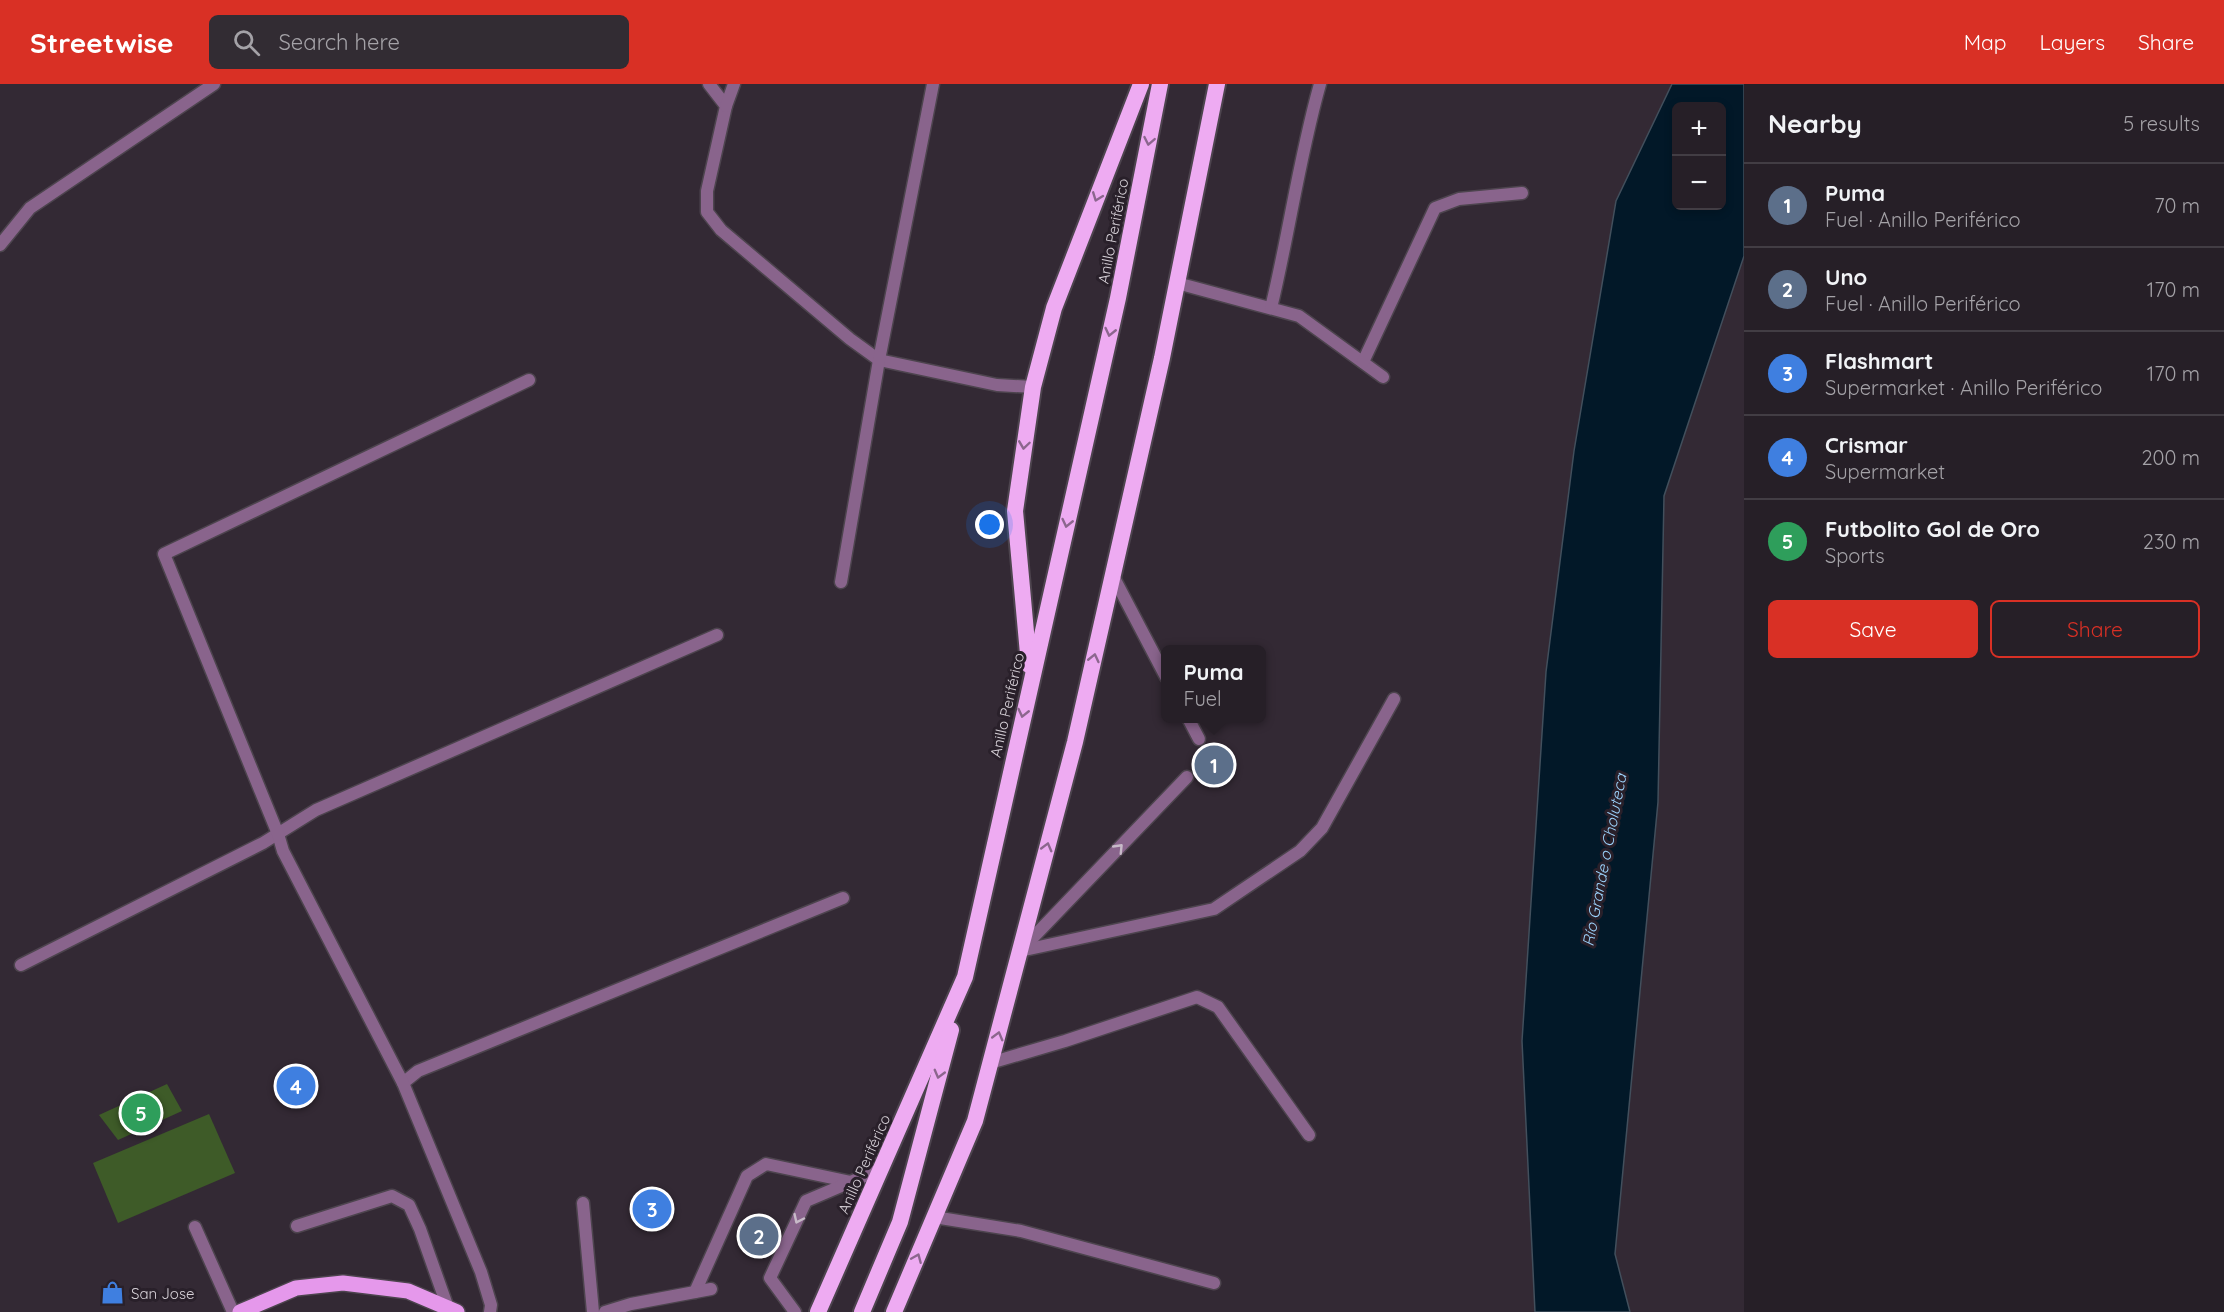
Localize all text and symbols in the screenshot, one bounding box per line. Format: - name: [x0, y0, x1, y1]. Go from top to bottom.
- search box: [209, 15, 629, 69]
- text: Streetwise: [30, 25, 173, 60]
- icon: search: [230, 26, 263, 59]
- text: Search here: [278, 28, 400, 56]
- text: Map: [1964, 29, 2007, 55]
- text: Layers: [2040, 29, 2105, 55]
- text: Share: [2138, 29, 2194, 55]
- map controls: [1672, 102, 1726, 210]
- button: +: [1672, 102, 1726, 156]
- text: Nearby: [1768, 107, 1862, 140]
- text: 5 results: [2123, 111, 2200, 136]
- one-way arrow: [1143, 136, 1156, 146]
- button: −: [1672, 156, 1726, 210]
- street label: Anillo Periférico: [1093, 177, 1133, 285]
- text: Puma: [1825, 179, 1885, 207]
- one-way arrow: [1092, 191, 1104, 202]
- text: 1: [1784, 193, 1791, 218]
- text: 70 m: [2154, 193, 2200, 218]
- text: Fuel · Anillo Periférico: [1825, 207, 2021, 232]
- text: Uno: [1825, 263, 1867, 291]
- text: 2: [1782, 277, 1793, 302]
- text: 170 m: [2147, 277, 2200, 302]
- text: Fuel · Anillo Periférico: [1825, 291, 2021, 316]
- one-way arrow: [1104, 327, 1117, 337]
- text: Flashmart: [1825, 347, 1933, 375]
- text: 3: [1782, 361, 1793, 386]
- text: 170 m: [2147, 361, 2200, 386]
- text: Supermarket · Anillo Periférico: [1825, 375, 2102, 400]
- text: Crismar: [1825, 431, 1908, 459]
- one-way arrow: [1019, 440, 1031, 449]
- text: 4: [1782, 445, 1793, 470]
- text: 200 m: [2141, 445, 2200, 470]
- text: Supermarket: [1825, 459, 1945, 484]
- your location: [975, 510, 1004, 539]
- text: Futbolito Gol de Oro: [1825, 515, 2040, 543]
- one-way arrow: [1061, 517, 1074, 527]
- text: 5: [1782, 529, 1793, 554]
- text: 230 m: [2143, 529, 2200, 554]
- text: Sports: [1825, 543, 1885, 568]
- button: Save: [1768, 600, 1978, 658]
- button: Share: [1990, 600, 2200, 658]
- popup: [1161, 645, 1266, 723]
- street label: Anillo Periférico: [986, 651, 1028, 759]
- one-way arrow: [1087, 653, 1100, 663]
- text: Puma: [1183, 658, 1244, 686]
- text: Fuel: [1183, 686, 1222, 711]
- one-way arrow: [1018, 707, 1031, 717]
- pin: 1: [1194, 742, 1234, 788]
- water label: Río Grande o Choluteca: [1577, 771, 1631, 948]
- one-way arrow: [1040, 842, 1053, 852]
- one-way arrow: [1112, 845, 1123, 855]
- one-way arrow: [990, 1031, 1003, 1041]
- pin: 4: [276, 1064, 316, 1108]
- one-way arrow: [934, 1069, 947, 1079]
- pin: 5: [122, 1090, 160, 1136]
- street label: Anillo Periférico: [834, 1111, 894, 1217]
- pin: 3: [632, 1186, 672, 1232]
- one-way arrow: [794, 1212, 806, 1223]
- pin: 2: [740, 1214, 778, 1258]
- one-way arrow: [910, 1253, 922, 1264]
- shop icon: San Jose: [100, 1280, 126, 1306]
- place label: San Jose: [131, 1284, 194, 1303]

